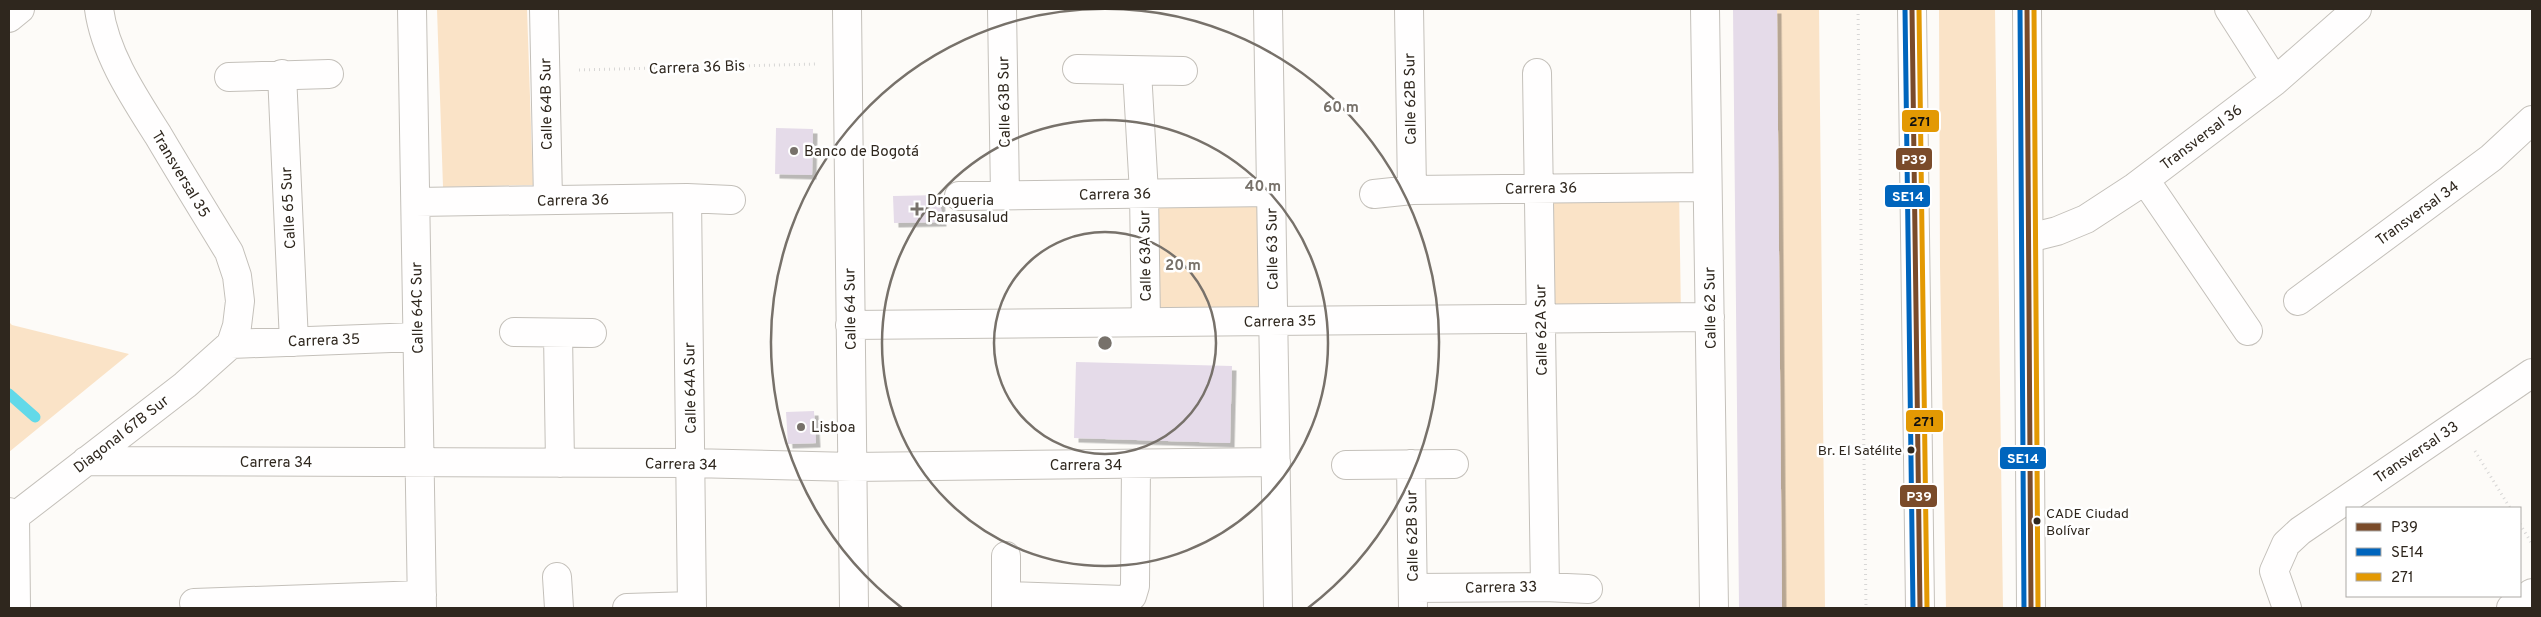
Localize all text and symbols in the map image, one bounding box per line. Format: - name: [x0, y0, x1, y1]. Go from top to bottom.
- street label: Calle 62B Sur: [1401, 53, 1422, 145]
- street label: Calle 63B Sur: [995, 56, 1016, 148]
- street label: Carrera 36 Bis: [649, 57, 746, 80]
- street label: Calle 64B Sur: [537, 58, 558, 150]
- text: 60 m: [1323, 99, 1359, 118]
- street label: Transversal 36: [2157, 101, 2247, 175]
- line badge: 271: [1901, 109, 1940, 133]
- text: 271: [1909, 114, 1931, 131]
- street label: Transversal 35: [146, 128, 213, 222]
- place label: Banco de Bogotá: [804, 143, 919, 162]
- marker: Banco de Bogotá: [788, 145, 800, 157]
- line badge: P39: [1895, 147, 1933, 171]
- text: P39: [1901, 152, 1927, 169]
- street label: Calle 65 Sur: [278, 166, 301, 249]
- text: 40 m: [1245, 178, 1281, 197]
- street label: Transversal 34: [2373, 178, 2463, 251]
- street label: Carrera 36: [1505, 179, 1577, 200]
- line badge: SE14: [1884, 184, 1931, 208]
- street label: Carrera 36: [1079, 185, 1151, 206]
- text: SE14: [1892, 189, 1924, 206]
- street label: Carrera 36: [537, 191, 609, 212]
- place label: Drogueria Parasusalud: [927, 192, 1009, 228]
- marker: Drogueria Parasusalud: [911, 203, 923, 215]
- street label: Calle 63 Sur: [1263, 208, 1284, 290]
- street label: Calle 63A Sur: [1136, 210, 1157, 302]
- text: 20 m: [1165, 257, 1201, 276]
- street label: Calle 64C Sur: [408, 262, 429, 354]
- street label: Calle 62 Sur: [1701, 267, 1722, 349]
- street label: Calle 64 Sur: [841, 268, 862, 350]
- street label: Calle 62A Sur: [1532, 284, 1553, 376]
- street label: Carrera 35: [1244, 312, 1316, 333]
- street label: Carrera 35: [287, 331, 361, 352]
- centre of rings: [1096, 334, 1114, 352]
- street label: Calle 64A Sur: [681, 342, 702, 434]
- street label: Diagonal 67B Sur: [70, 392, 174, 478]
- line badge: 271: [1905, 409, 1944, 433]
- text: 271: [1913, 414, 1935, 431]
- street label: Transversal 33: [2371, 418, 2463, 489]
- place label: Lisboa: [811, 419, 855, 438]
- marker: Lisboa: [795, 421, 807, 433]
- place label: Br. El Satélite: [1818, 443, 1902, 460]
- marker: Br. El Satélite: [1906, 445, 1916, 455]
- line badge: SE14: [1999, 446, 2047, 470]
- text: SE14: [2007, 451, 2039, 468]
- street label: Carrera 34: [240, 454, 312, 473]
- street label: Carrera 34: [645, 455, 717, 476]
- street label: Carrera 34: [1050, 457, 1122, 476]
- line badge: P39: [1899, 484, 1938, 508]
- text: P39: [1906, 489, 1932, 506]
- street label: Calle 62B Sur: [1403, 490, 1424, 582]
- place label: CADE Ciudad Bolívar: [2046, 506, 2129, 540]
- legend: [2346, 507, 2521, 597]
- marker: CADE Ciudad Bolívar: [2032, 516, 2042, 526]
- text: P39: [2391, 519, 2418, 538]
- text: SE14: [2391, 544, 2424, 563]
- text: 271: [2391, 569, 2414, 588]
- street label: Carrera 33: [1465, 578, 1537, 599]

